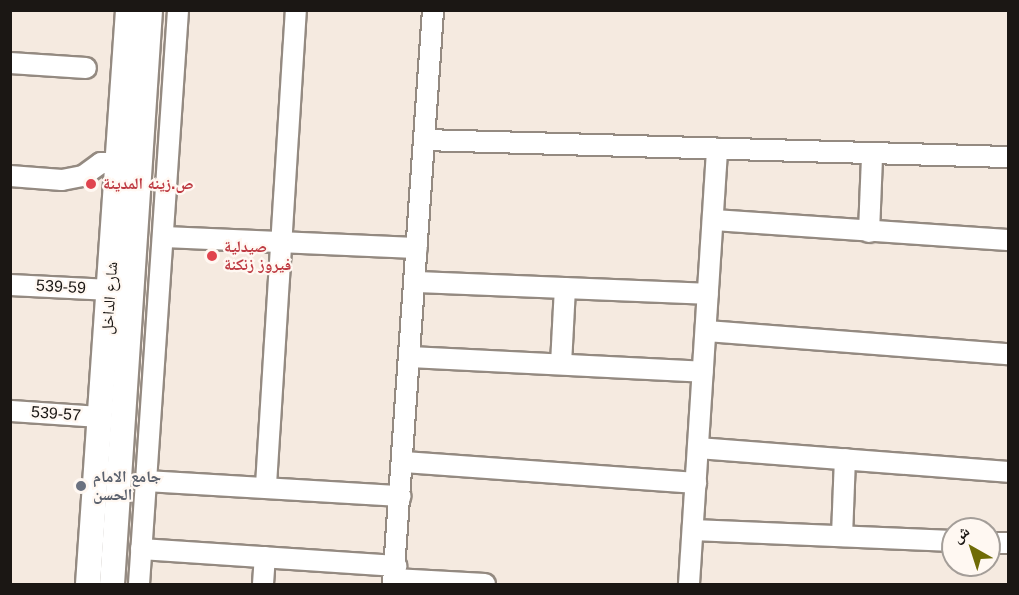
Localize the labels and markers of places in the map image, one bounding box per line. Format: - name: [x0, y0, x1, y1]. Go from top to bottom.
- place label: ص.زينه المدينة: [103, 174, 194, 194]
- marker: ص.زينه المدينة: [84, 177, 98, 191]
- place label: صيدلية فيروز زنكنة: [224, 237, 291, 275]
- marker: صيدلية فيروز زنكنة: [205, 249, 219, 263]
- place label: جامع الامام الحسن: [93, 467, 161, 505]
- marker: جامع الامام الحسن: [74, 479, 88, 493]

